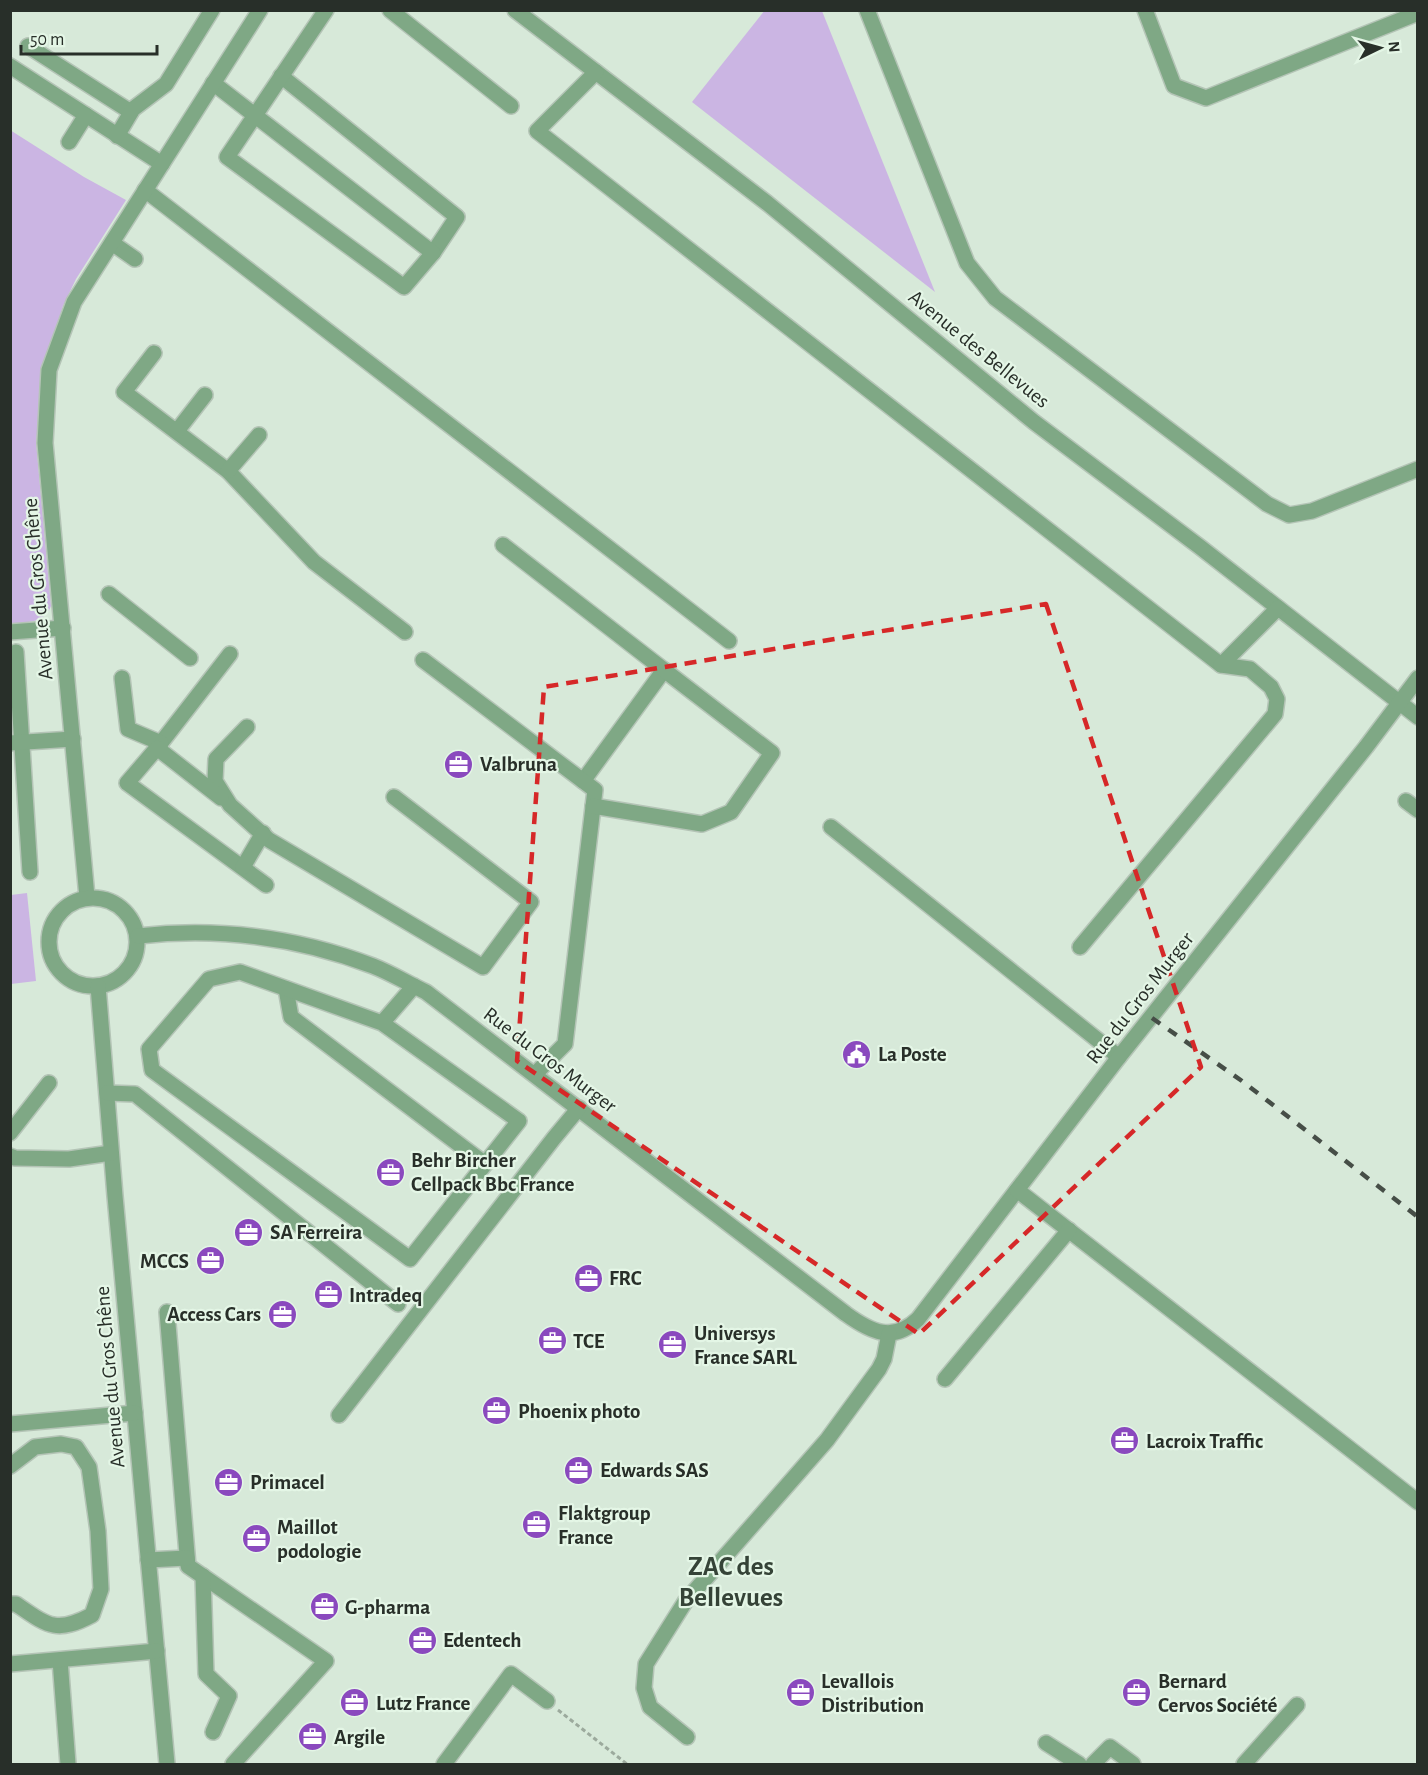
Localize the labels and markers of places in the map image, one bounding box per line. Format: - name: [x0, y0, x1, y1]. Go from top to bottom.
- office icon: Valbruna: [443, 748, 475, 780]
- place label: Valbruna: [480, 754, 557, 775]
- public building icon: La Poste: [841, 1038, 873, 1070]
- place label: La Poste: [878, 1044, 947, 1065]
- place label: Behr Bircher Cellpack Bbc France: [411, 1150, 575, 1195]
- office icon: Behr Bircher Cellpack Bbc France: [374, 1156, 406, 1188]
- office icon: SA Ferreira: [233, 1216, 265, 1248]
- place label: SA Ferreira: [270, 1222, 362, 1243]
- office icon: MCCS: [194, 1245, 226, 1277]
- place label: MCCS: [140, 1251, 189, 1272]
- office icon: FRC: [572, 1262, 604, 1294]
- place label: FRC: [609, 1268, 642, 1289]
- office icon: Intradeq: [312, 1279, 344, 1311]
- place label: Intradeq: [349, 1285, 422, 1306]
- office icon: Access Cars: [266, 1298, 298, 1330]
- place label: Access Cars: [167, 1304, 261, 1325]
- place label: Universys France SARL: [694, 1323, 798, 1368]
- office icon: TCE: [536, 1325, 568, 1357]
- office icon: Universys France SARL: [657, 1329, 689, 1361]
- place label: TCE: [573, 1331, 605, 1352]
- office icon: Phoenix photo: [481, 1395, 513, 1427]
- place label: Phoenix photo: [518, 1401, 640, 1422]
- office icon: Lacroix Traffic: [1109, 1425, 1141, 1457]
- place label: Lacroix Traffic: [1146, 1431, 1263, 1452]
- office icon: Edwards SAS: [563, 1454, 595, 1486]
- place label: Edwards SAS: [600, 1460, 709, 1481]
- office icon: Primacel: [213, 1466, 245, 1498]
- place label: Primacel: [250, 1472, 325, 1493]
- place label: Flaktgroup France: [558, 1503, 651, 1548]
- office icon: Flaktgroup France: [521, 1509, 553, 1541]
- place label: Maillot podologie: [277, 1517, 362, 1562]
- office icon: Maillot podologie: [240, 1523, 272, 1555]
- office icon: G-pharma: [308, 1591, 340, 1623]
- place label: G-pharma: [345, 1597, 430, 1618]
- office icon: Edentech: [406, 1624, 438, 1656]
- place label: Edentech: [443, 1630, 521, 1651]
- place label: Levallois Distribution: [821, 1671, 924, 1716]
- place label: Bernard Cervos Société: [1158, 1671, 1277, 1716]
- office icon: Levallois Distribution: [784, 1677, 816, 1709]
- office icon: Bernard Cervos Société: [1121, 1677, 1153, 1709]
- office icon: Lutz France: [339, 1687, 371, 1719]
- place label: Lutz France: [376, 1693, 470, 1714]
- office icon: Argile: [297, 1721, 329, 1753]
- place label: Argile: [334, 1727, 385, 1748]

